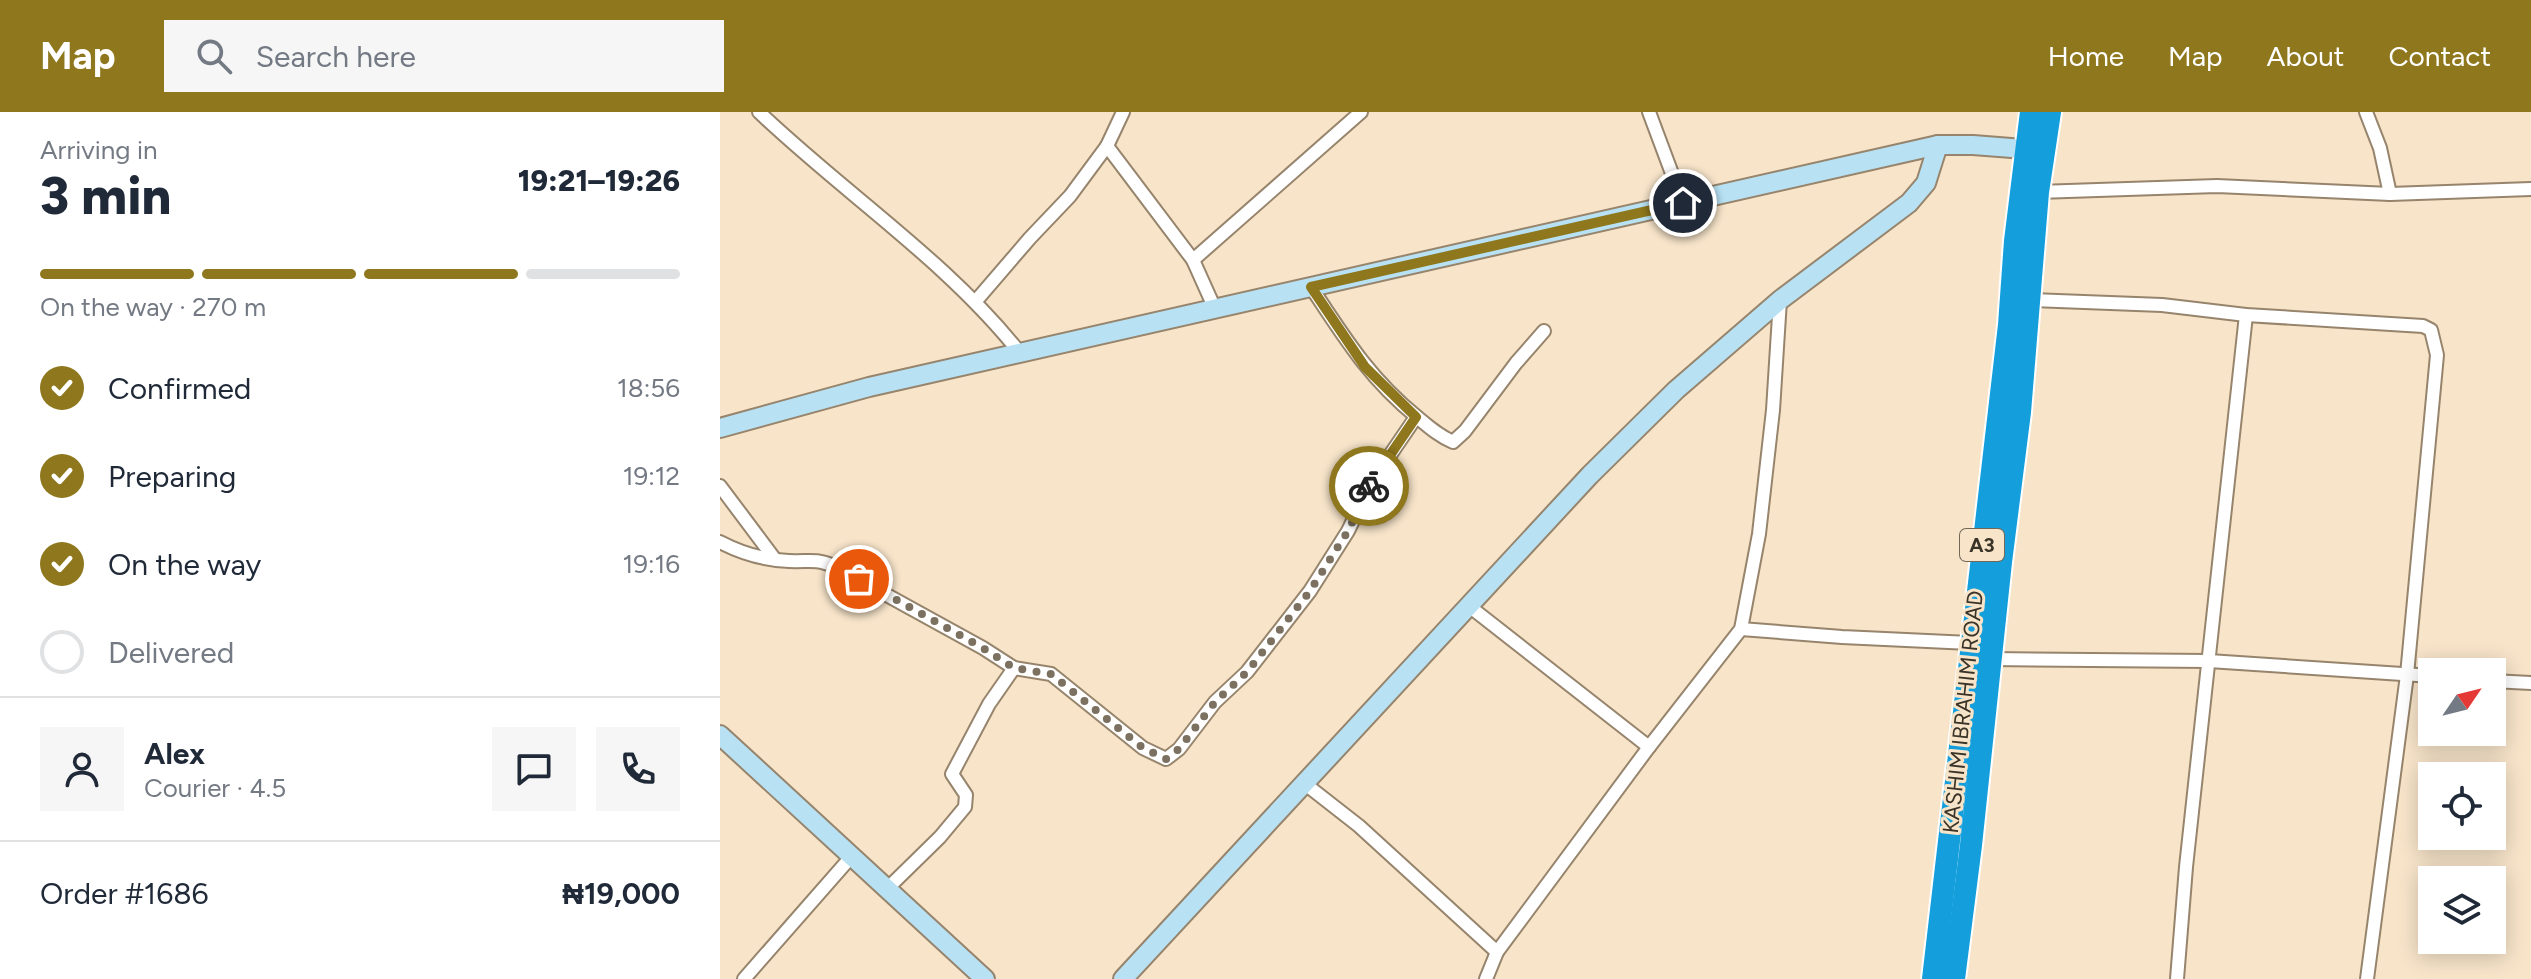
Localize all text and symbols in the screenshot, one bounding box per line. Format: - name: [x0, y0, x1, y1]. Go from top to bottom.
- search box: [164, 20, 724, 92]
- text: Map: [40, 33, 116, 79]
- icon: search: [192, 34, 236, 78]
- text: Search here: [256, 38, 416, 75]
- text: Home: [2048, 39, 2124, 73]
- text: Map: [2168, 39, 2223, 73]
- text: About: [2267, 39, 2344, 73]
- text: Contact: [2388, 39, 2491, 73]
- text: Arriving in: [40, 134, 158, 166]
- text: 19:21–19:26: [518, 162, 680, 199]
- text: 3 min: [40, 165, 171, 227]
- pin: [1649, 169, 1717, 237]
- icon: home: [1661, 181, 1705, 225]
- text: On the way · 270 m: [40, 291, 266, 323]
- icon: check: [40, 366, 84, 410]
- text: Confirmed: [108, 370, 251, 407]
- text: 18:56: [617, 372, 680, 404]
- courier: [1329, 446, 1409, 526]
- icon: check: [40, 454, 84, 498]
- text: Preparing: [108, 458, 236, 495]
- text: 19:12: [623, 460, 680, 492]
- icon: bike: [1347, 464, 1391, 508]
- road number: A3: [1960, 529, 2004, 561]
- icon: check: [40, 542, 84, 586]
- pin: [825, 545, 893, 613]
- text: On the way: [108, 546, 261, 583]
- text: 19:16: [623, 548, 680, 580]
- icon: bag: [837, 557, 881, 601]
- street label: KASHIM IBRAHIM ROAD: [1937, 589, 1989, 835]
- text: Delivered: [108, 634, 234, 671]
- north arrow: [2418, 658, 2506, 746]
- map controls: [2418, 658, 2506, 954]
- button: person: [40, 727, 124, 811]
- button: chat: [492, 727, 576, 811]
- button: phone: [596, 727, 680, 811]
- text: Alex: [144, 735, 205, 772]
- button: locate: [2418, 762, 2506, 850]
- text: Courier · 4.5: [144, 772, 286, 804]
- button: layers: [2418, 866, 2506, 954]
- text: Order #1686: [40, 875, 209, 912]
- text: ₦19,000: [562, 875, 680, 912]

